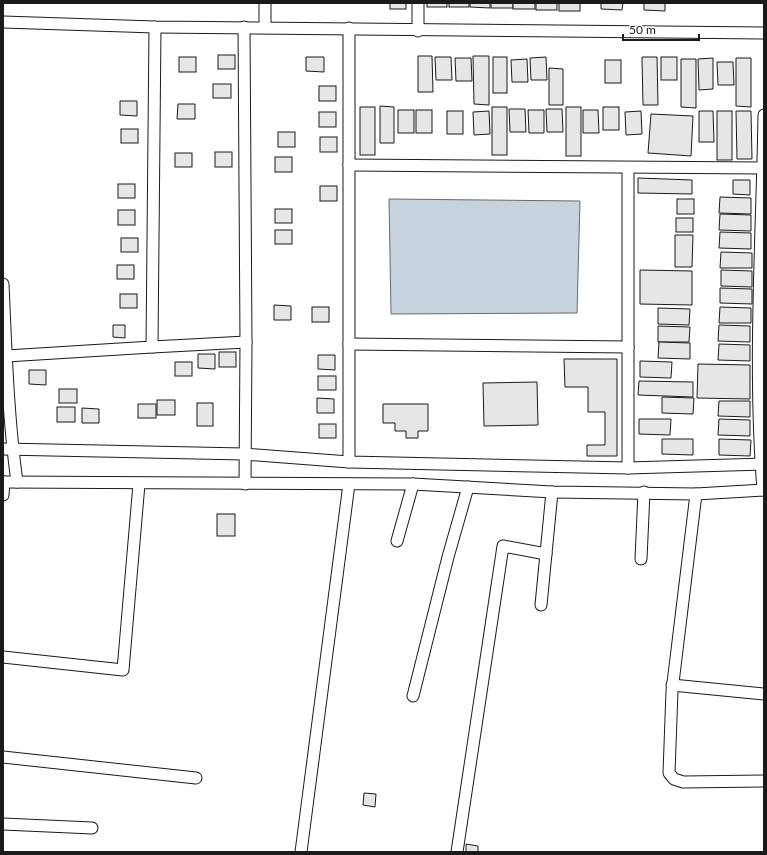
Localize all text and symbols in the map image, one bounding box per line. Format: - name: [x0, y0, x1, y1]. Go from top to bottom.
- scale bar: [623, 16, 699, 42]
- text: 50 m: [629, 22, 656, 37]

